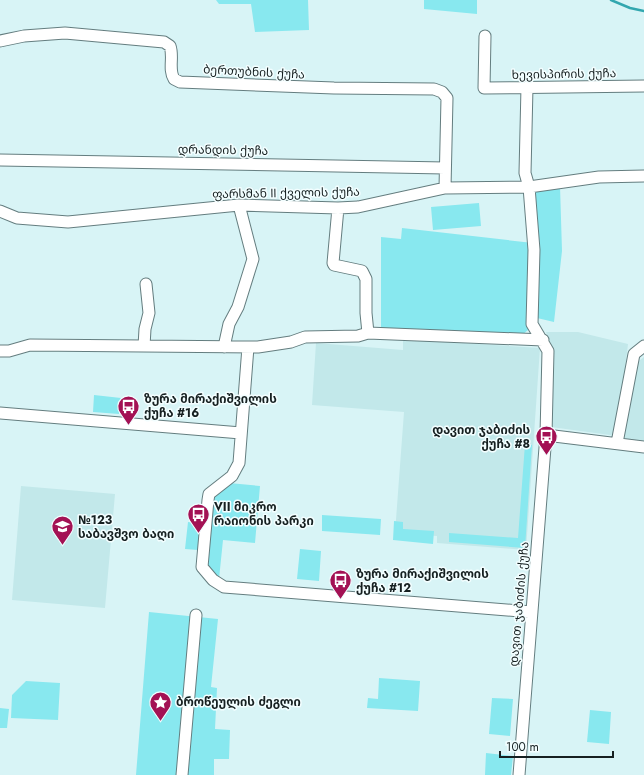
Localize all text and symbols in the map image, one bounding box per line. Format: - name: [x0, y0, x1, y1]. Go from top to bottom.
- street label: ბერთუბნის ქუჩა: [203, 60, 305, 84]
- street label: ხევისპირის ქუჩა: [512, 64, 616, 84]
- street label: დრანდის ქუჩა: [178, 140, 268, 160]
- street label: ფარსმან II ქველის ქუჩა: [212, 183, 360, 203]
- place label: ზურა მირაქიშვილის ქუჩა #16: [144, 390, 277, 422]
- bus stop icon: ზურა მირაქიშვილის ქუჩა #16: [116, 393, 142, 426]
- place label: დავით ჯაბიძის ქუჩა #8: [432, 421, 530, 453]
- bus stop icon: დავით ჯაბიძის ქუჩა #8: [533, 424, 559, 457]
- place label: VII მიკრო რაიონის პარკი: [213, 498, 314, 530]
- bus stop icon: VII მიკრო რაიონის პარკი: [186, 501, 212, 534]
- place label: №123 საბავშვო ბაღი: [78, 511, 174, 543]
- school or university icon: №123 საბავშვო ბაღი: [50, 514, 76, 547]
- street label: დავით ჯაბიძის ქუჩა: [505, 541, 533, 667]
- place label: ზურა მირაქიშვილის ქუჩა #12: [356, 565, 489, 597]
- bus stop icon: ზურა მირაქიშვილის ქუჩა #12: [328, 568, 354, 601]
- place icon: ბროწეულის ძეგლი: [147, 689, 173, 722]
- place label: ბროწეულის ძეგლი: [176, 693, 301, 711]
- scale bar: [500, 733, 613, 759]
- text: 100 m: [506, 738, 539, 756]

